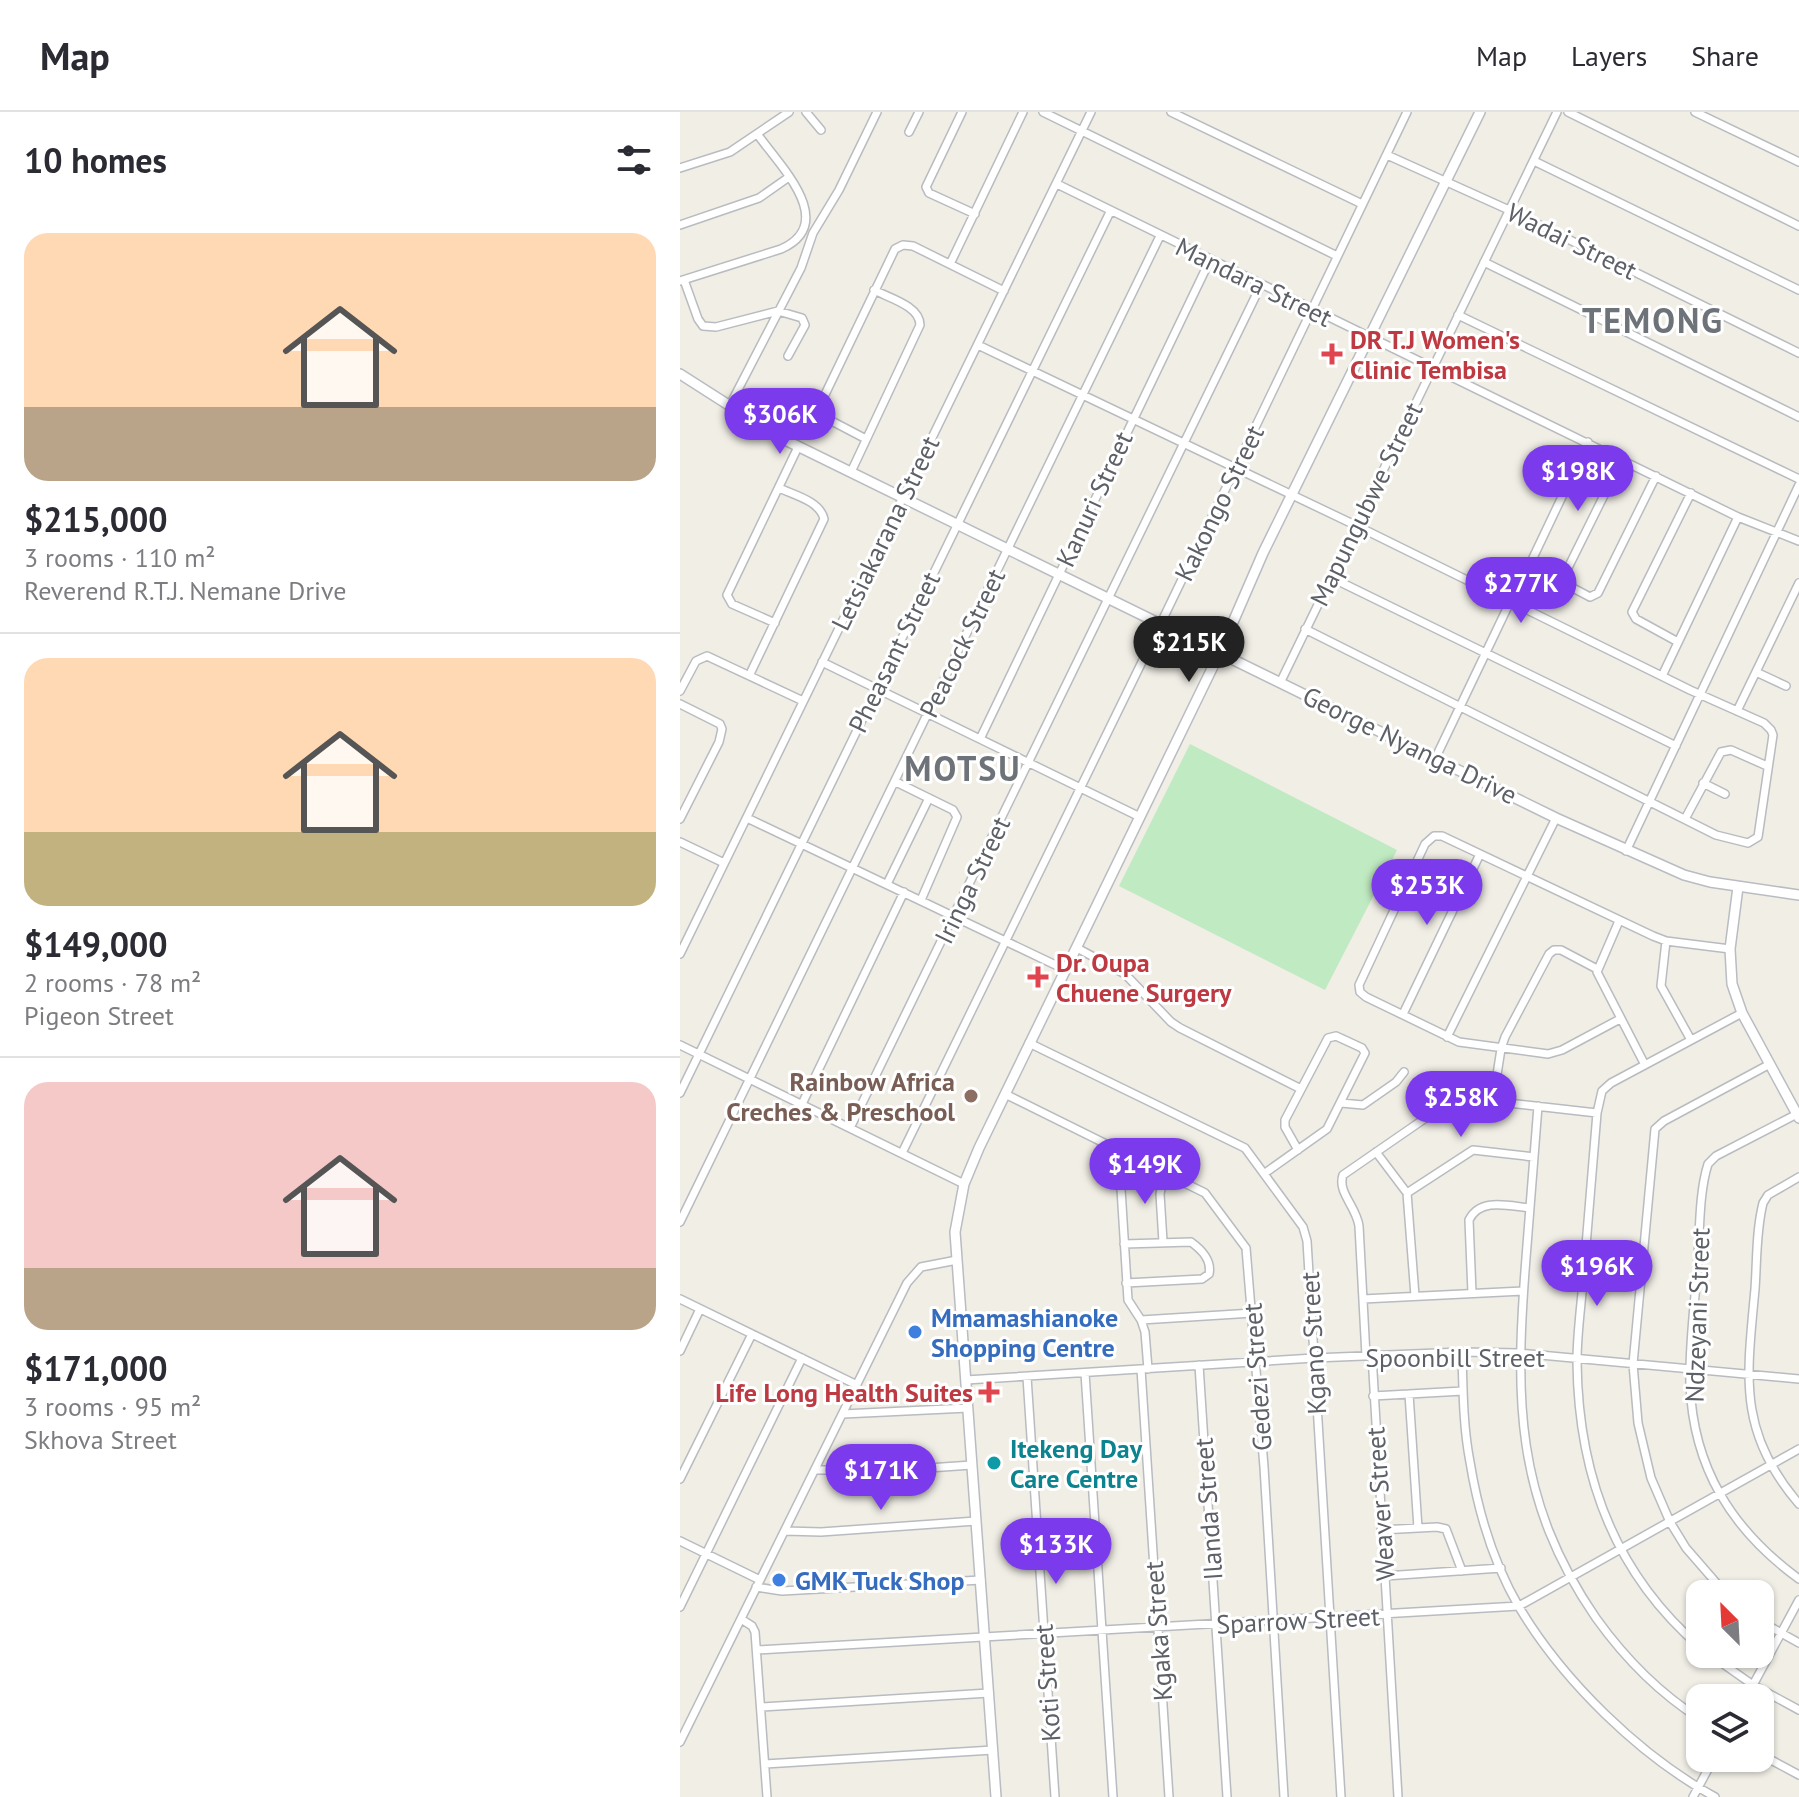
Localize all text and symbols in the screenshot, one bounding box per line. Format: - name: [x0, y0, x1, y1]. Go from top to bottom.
- text: Map: [40, 31, 110, 80]
- text: Map: [1476, 37, 1527, 74]
- text: Layers: [1571, 37, 1647, 74]
- text: Share: [1691, 37, 1759, 74]
- text: 10 homes: [24, 138, 167, 182]
- icon: filters: [612, 138, 656, 182]
- street label: Wadai Street: [1502, 195, 1643, 287]
- street label: Mandara Street: [1171, 230, 1338, 334]
- icon: home: [268, 285, 412, 429]
- district label: TEMONG: [1582, 298, 1724, 342]
- place label: DR T.J Women's Clinic Tembisa: [1350, 323, 1520, 386]
- marker: DR T.J Women's Clinic Tembisa: [1321, 343, 1343, 365]
- pin: $306K: [724, 388, 836, 456]
- street label: Mapungubwe Street: [1302, 396, 1430, 611]
- text: $306K: [742, 397, 818, 430]
- street label: Kakongo Street: [1167, 419, 1271, 586]
- street label: Kanuri Street: [1048, 426, 1140, 572]
- street label: Letsiakarana Street: [824, 430, 946, 636]
- pin: $198K: [1522, 445, 1634, 513]
- text: $198K: [1540, 454, 1616, 487]
- text: $215,000: [24, 497, 168, 541]
- text: 3 rooms · 110 m²: [24, 541, 216, 574]
- pin: $277K: [1465, 557, 1577, 625]
- street label: Peacock Street: [912, 563, 1012, 723]
- street label: Pheasant Street: [841, 566, 947, 738]
- text: $277K: [1483, 566, 1559, 599]
- text: Reverend R.T.J. Nemane Drive: [24, 574, 347, 607]
- pin: $215K: [1133, 616, 1245, 684]
- text: $215K: [1151, 625, 1227, 658]
- street label: George Nyanga Drive: [1297, 679, 1523, 811]
- icon: home: [268, 710, 412, 854]
- district label: MOTSU: [904, 746, 1022, 790]
- street label: Iringa Street: [927, 811, 1017, 949]
- pin: $253K: [1371, 859, 1483, 927]
- text: $253K: [1389, 868, 1465, 901]
- text: $149,000: [24, 922, 168, 966]
- place label: Dr. Oupa Chuene Surgery: [1056, 946, 1232, 1009]
- text: 2 rooms · 78 m²: [24, 966, 201, 999]
- marker: Dr. Oupa Chuene Surgery: [1027, 966, 1049, 988]
- text: Pigeon Street: [24, 999, 174, 1032]
- place label: Rainbow Africa Creches & Preschool: [726, 1065, 955, 1128]
- pin: $258K: [1405, 1071, 1517, 1139]
- text: $258K: [1423, 1080, 1499, 1113]
- marker: Rainbow Africa Creches & Preschool: [962, 1087, 980, 1105]
- icon: home: [268, 1134, 412, 1278]
- pin: $149K: [1089, 1138, 1201, 1206]
- text: $149K: [1107, 1147, 1183, 1180]
- street label: Ndzeyani Street: [1677, 1227, 1717, 1403]
- pin: $196K: [1541, 1240, 1653, 1308]
- text: $196K: [1559, 1249, 1635, 1282]
- street label: Kgano Street: [1293, 1271, 1333, 1415]
- place label: Mmamashianoke Shopping Centre: [931, 1301, 1118, 1364]
- street label: Gedezi Street: [1235, 1302, 1279, 1452]
- marker: Mmamashianoke Shopping Centre: [906, 1323, 924, 1341]
- street label: Spoonbill Street: [1365, 1341, 1545, 1374]
- text: $171,000: [24, 1346, 168, 1390]
- place label: Life Long Health Suites: [715, 1376, 973, 1409]
- marker: Life Long Health Suites: [980, 1383, 998, 1401]
- text: 3 rooms · 95 m²: [24, 1390, 201, 1423]
- text: Skhova Street: [24, 1423, 177, 1456]
- street label: Weaver Street: [1358, 1426, 1402, 1582]
- place label: Itekeng Day Care Centre: [1010, 1432, 1143, 1495]
- street label: Ilanda Street: [1187, 1437, 1229, 1581]
- pin: $171K: [825, 1444, 937, 1512]
- text: $171K: [843, 1453, 919, 1486]
- marker: Itekeng Day Care Centre: [985, 1454, 1003, 1472]
- pin: $133K: [1000, 1518, 1112, 1586]
- text: $133K: [1018, 1527, 1094, 1560]
- street label: Kgaka Street: [1137, 1560, 1179, 1702]
- place label: GMK Tuck Shop: [795, 1564, 964, 1597]
- marker: GMK Tuck Shop: [770, 1571, 788, 1589]
- north arrow: [1686, 1580, 1774, 1668]
- map controls: [1686, 1580, 1774, 1772]
- street label: Sparrow Street: [1215, 1599, 1381, 1641]
- street label: Koti Street: [1026, 1623, 1068, 1743]
- button: layers: [1686, 1684, 1774, 1772]

